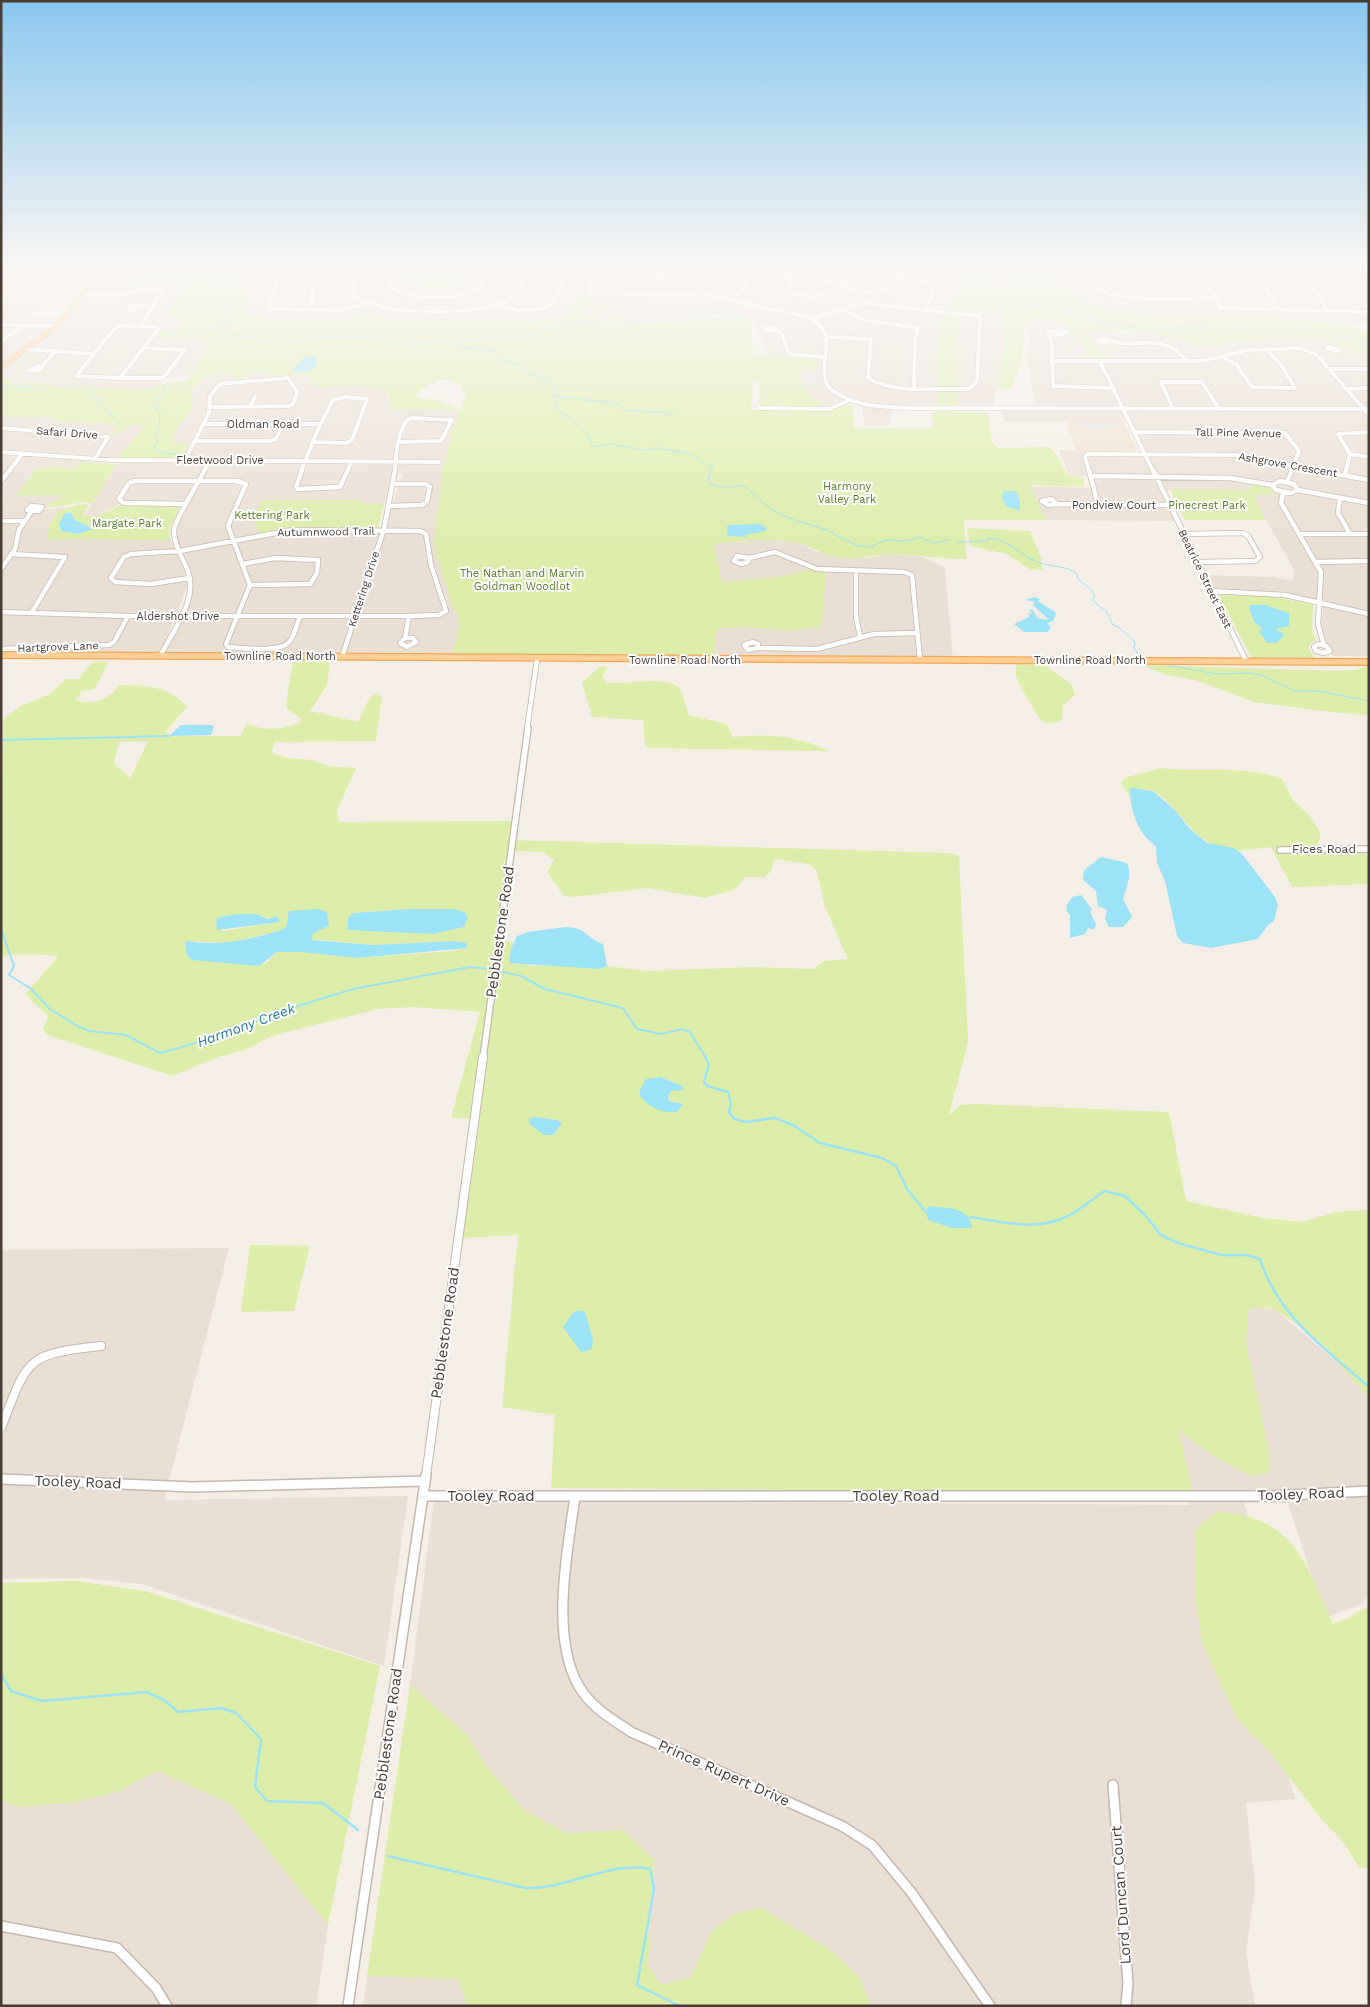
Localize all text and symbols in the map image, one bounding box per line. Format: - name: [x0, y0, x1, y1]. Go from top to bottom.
- street label: Oldman Road: [227, 418, 299, 431]
- street label: Safari Drive: [36, 424, 98, 442]
- street label: Tall Pine Avenue: [1194, 426, 1282, 440]
- street label: Ashgrove Crescent: [1238, 450, 1339, 480]
- street label: Fleetwood Drive: [176, 454, 264, 467]
- park label: Harmony Valley Park: [818, 480, 876, 506]
- street label: Pondview Court: [1072, 499, 1156, 512]
- park label: Pinecrest Park: [1168, 499, 1246, 512]
- park label: Kettering Park: [234, 509, 310, 522]
- park label: Margate Park: [92, 517, 162, 530]
- street label: Autumnwood Trail: [277, 525, 376, 539]
- street label: Beatrice Street East: [1175, 527, 1235, 631]
- street label: Kettering Drive: [346, 549, 382, 629]
- park label: The Nathan and Marvin Goldman Woodlot: [460, 567, 584, 593]
- street label: Aldershot Drive: [137, 610, 219, 623]
- street label: Hartgrove Lane: [17, 639, 99, 655]
- street label: Townline Road North: [224, 650, 336, 663]
- street label: Townline Road North: [629, 654, 741, 667]
- street label: Townline Road North: [1034, 654, 1146, 667]
- street label: Fices Road: [1292, 842, 1356, 856]
- street label: Pebblestone Road: [482, 865, 518, 999]
- water label: Harmony Creek: [195, 1000, 298, 1050]
- street label: Pebblestone Road: [427, 1266, 463, 1400]
- street label: Tooley Road: [34, 1471, 122, 1493]
- street label: Tooley Road: [1257, 1483, 1345, 1505]
- street label: Tooley Road: [447, 1487, 535, 1505]
- street label: Tooley Road: [852, 1487, 940, 1505]
- street label: Pebblestone Road: [370, 1667, 406, 1801]
- street label: Prince Rupert Drive: [655, 1736, 793, 1810]
- street label: Lord Duncan Court: [1107, 1824, 1135, 1965]

